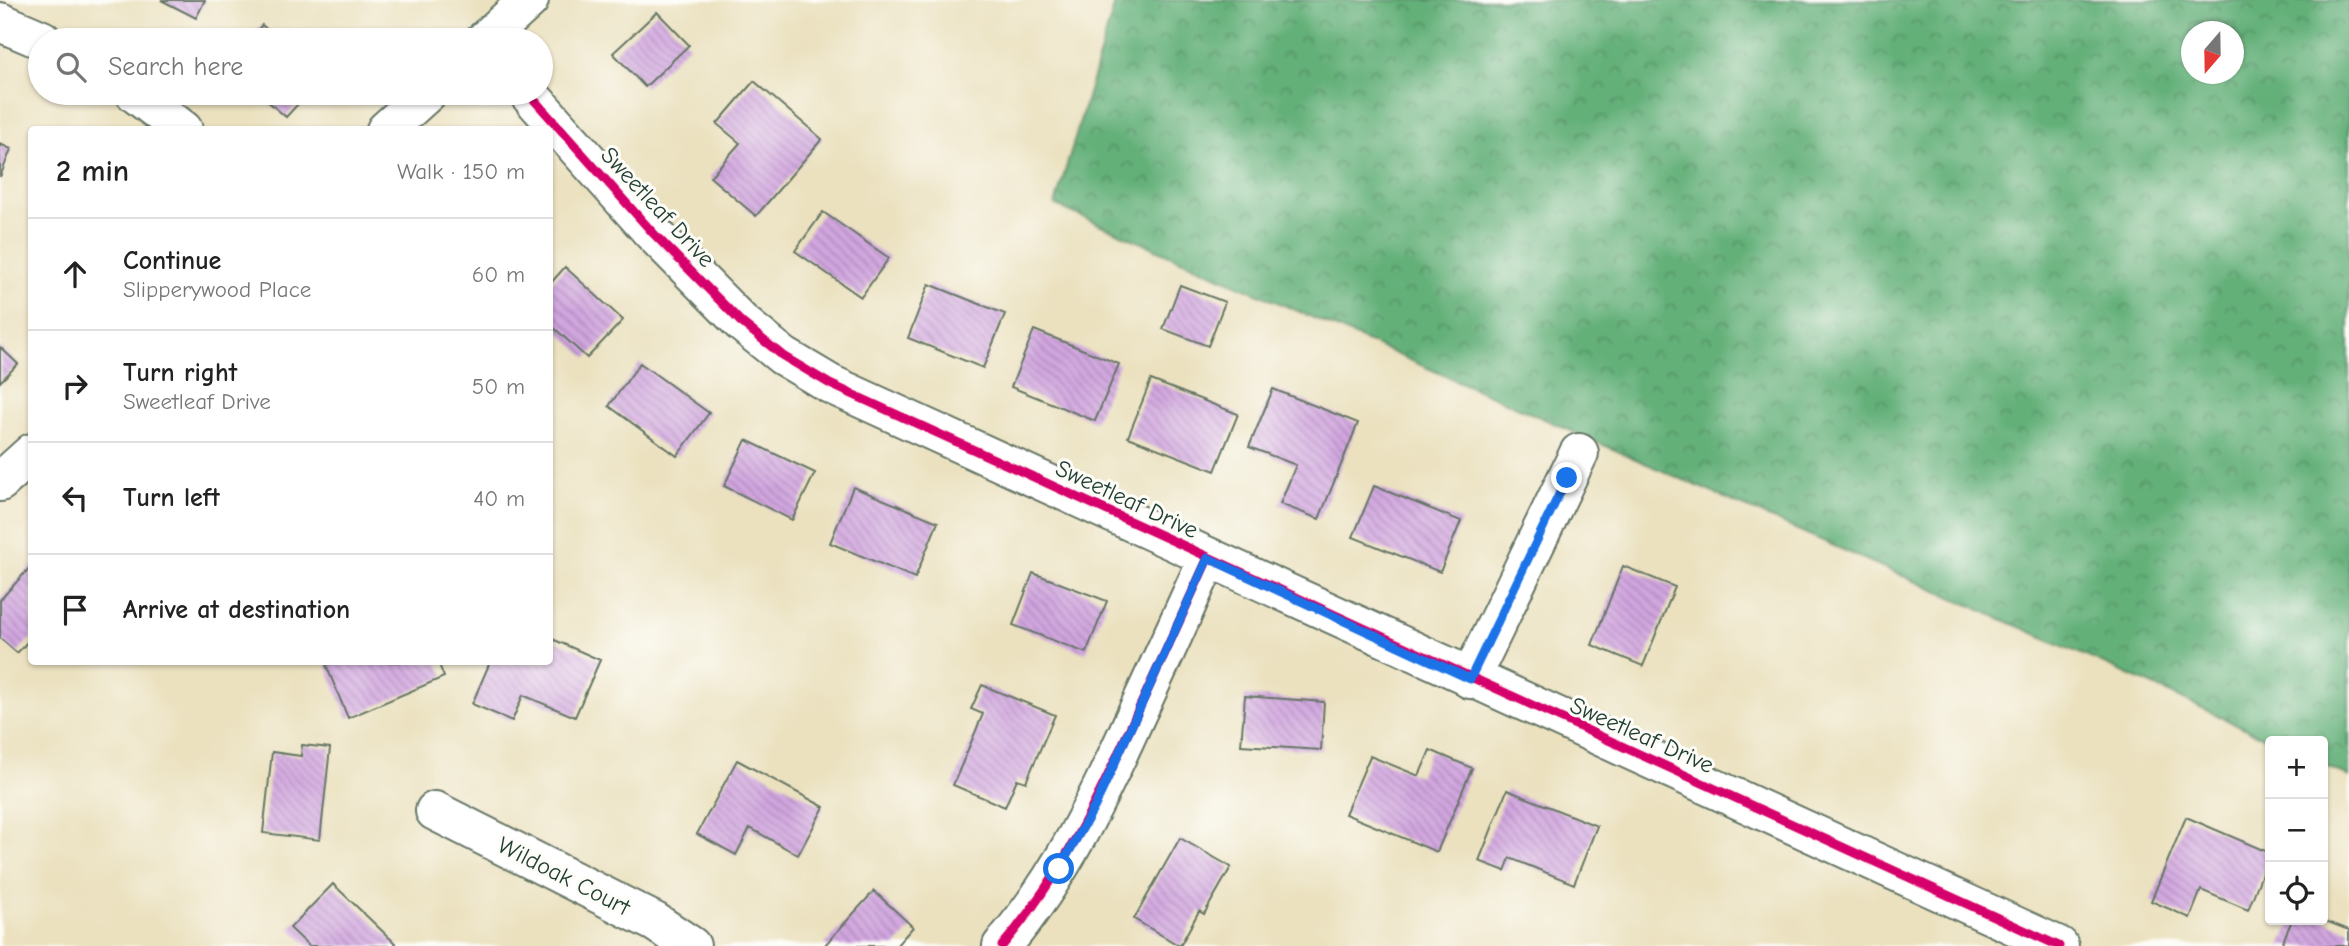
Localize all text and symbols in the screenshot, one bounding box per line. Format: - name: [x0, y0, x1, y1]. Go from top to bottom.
- north arrow: [2181, 21, 2244, 84]
- search box: [28, 28, 553, 105]
- icon: search: [52, 48, 90, 86]
- text: Search here: [108, 52, 243, 82]
- street label: Sweetleaf Drive: [595, 141, 721, 273]
- text: 2 min: [56, 154, 129, 189]
- text: Walk · 150 m: [397, 158, 525, 185]
- text: Continue: [123, 246, 221, 276]
- icon: ahead: [56, 255, 94, 293]
- text: 60 m: [472, 261, 525, 288]
- text: Slipperywood Place: [123, 276, 311, 303]
- text: Turn right: [123, 358, 237, 388]
- icon: right: [56, 367, 94, 405]
- text: 50 m: [472, 373, 525, 400]
- text: Sweetleaf Drive: [123, 388, 271, 415]
- street label: Sweetleaf Drive: [1051, 454, 1203, 544]
- route end: [1551, 462, 1582, 493]
- icon: left: [56, 479, 94, 517]
- text: Turn left: [123, 483, 220, 513]
- text: 40 m: [473, 485, 525, 512]
- icon: arrive: [56, 591, 94, 629]
- text: Arrive at destination: [123, 595, 350, 625]
- street label: Sweetleaf Drive: [1566, 691, 1718, 779]
- map controls: [2265, 736, 2328, 925]
- button: +: [2265, 736, 2328, 799]
- button: −: [2265, 799, 2328, 862]
- street label: Wildoak Court: [493, 831, 636, 922]
- route start: [1043, 853, 1074, 884]
- button: locate: [2265, 862, 2328, 925]

